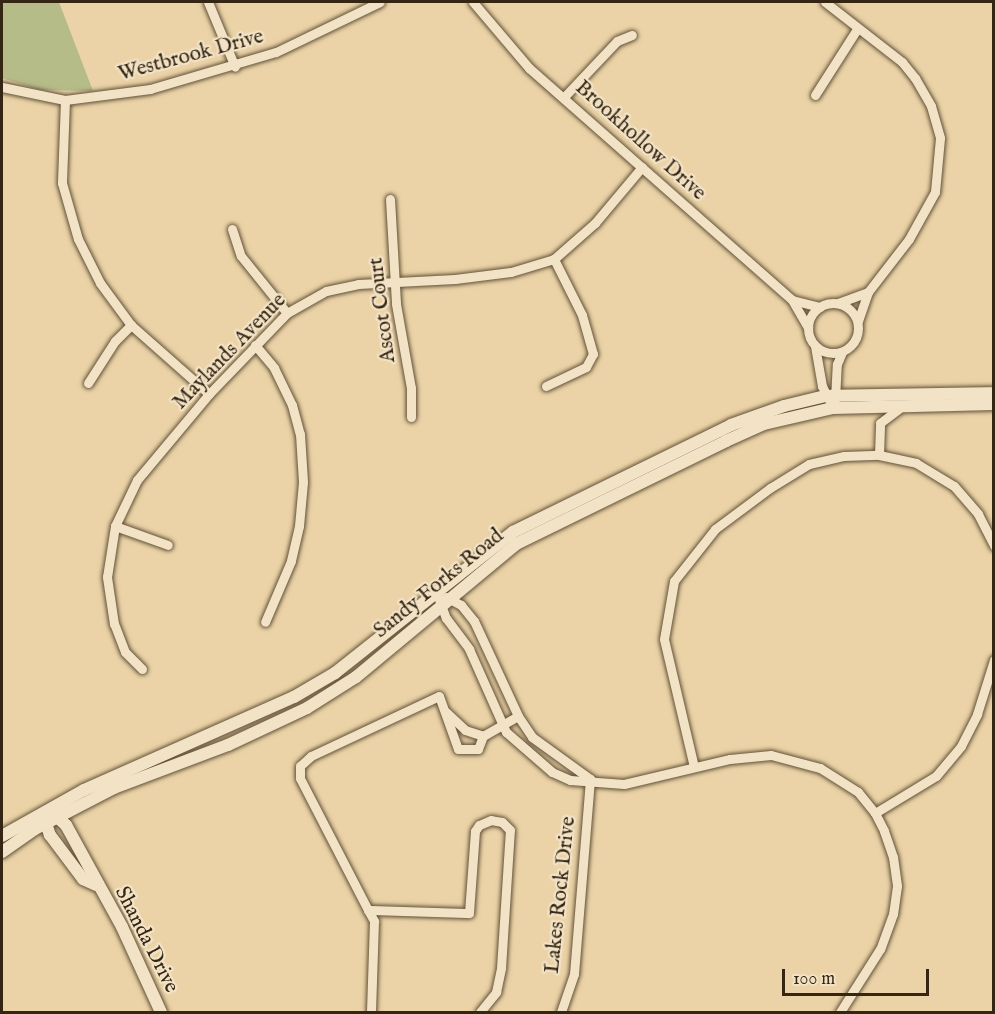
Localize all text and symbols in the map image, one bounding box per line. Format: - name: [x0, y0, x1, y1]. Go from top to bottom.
- street label: Westbrook Drive: [116, 25, 266, 87]
- street label: Brookhollow Drive: [569, 76, 711, 206]
- street label: Ascot Court: [364, 256, 402, 364]
- street label: Maylands Avenue: [168, 289, 292, 415]
- street label: Sandy Forks Road: [369, 524, 509, 644]
- street label: Lakes Rock Drive: [540, 815, 582, 975]
- street label: Shanda Drive: [108, 883, 184, 997]
- scale bar: [785, 957, 932, 995]
- text: 100 m: [793, 968, 835, 991]

